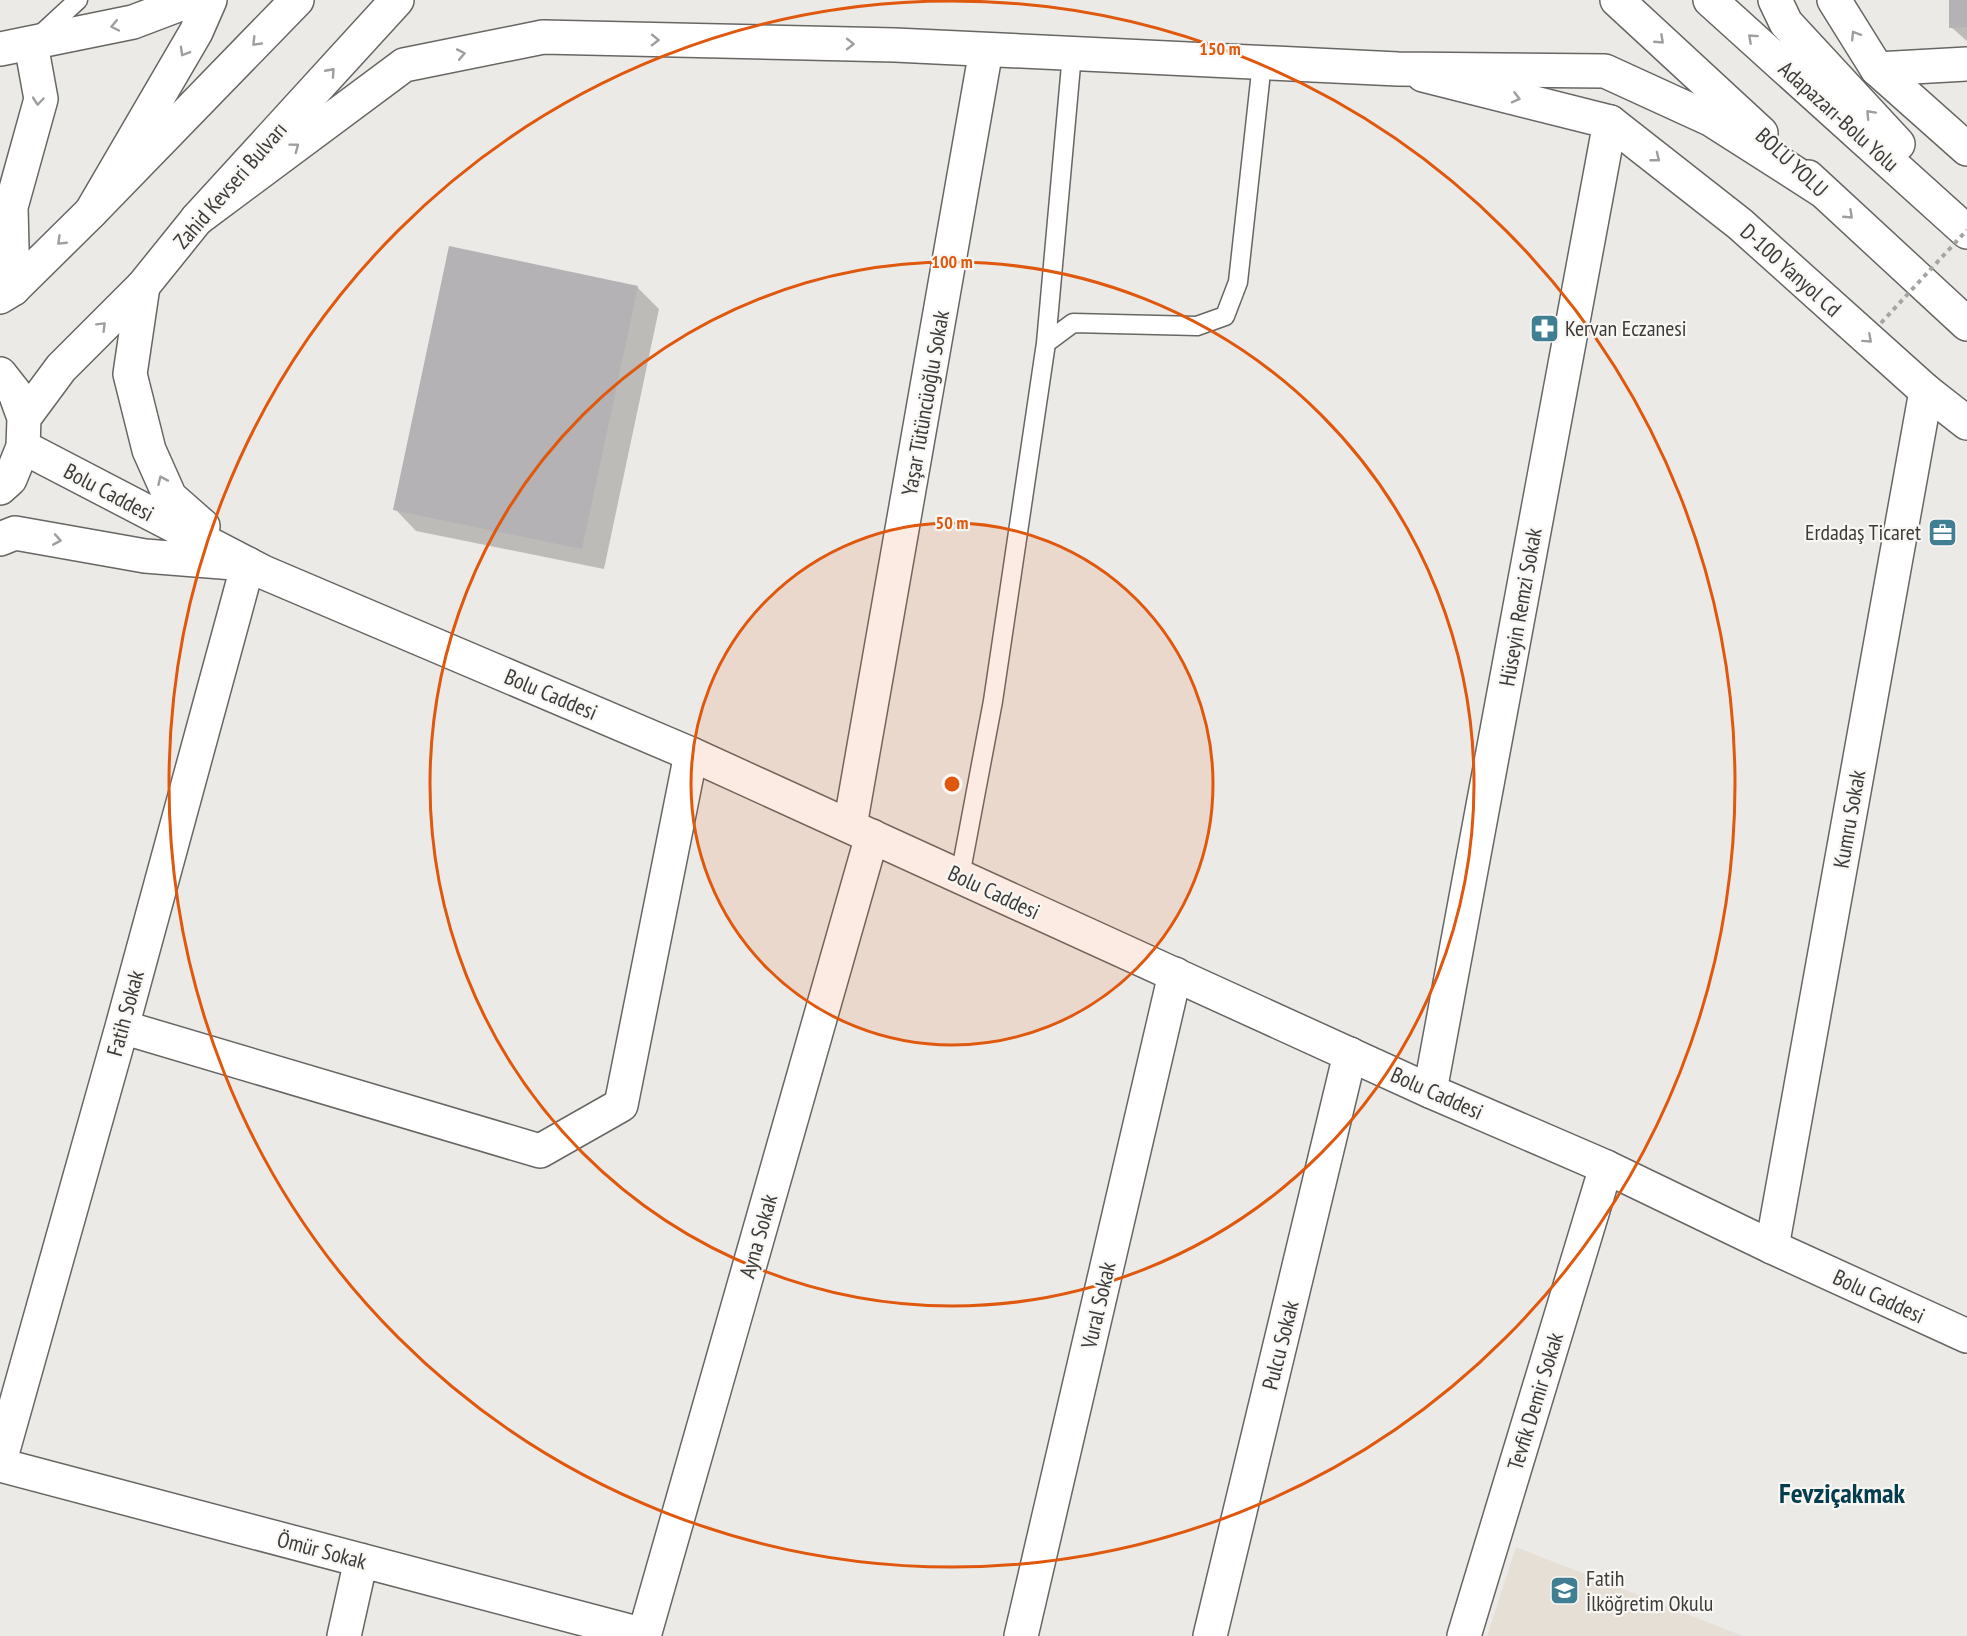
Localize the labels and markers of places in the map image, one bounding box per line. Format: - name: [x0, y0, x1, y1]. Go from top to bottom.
- pharmacy icon: Kervan Eczanesi: [1528, 312, 1560, 344]
- place label: Kervan Eczanesi: [1565, 314, 1686, 342]
- office icon: Erdadaş Ticaret: [1926, 516, 1958, 548]
- place label: Erdadaş Ticaret: [1805, 518, 1921, 546]
- centre of rings: [942, 774, 962, 794]
- place label: Fatih İlköğretim Okulu: [1586, 1564, 1713, 1617]
- school or university icon: Fatih İlköğretim Okulu: [1549, 1575, 1581, 1607]

